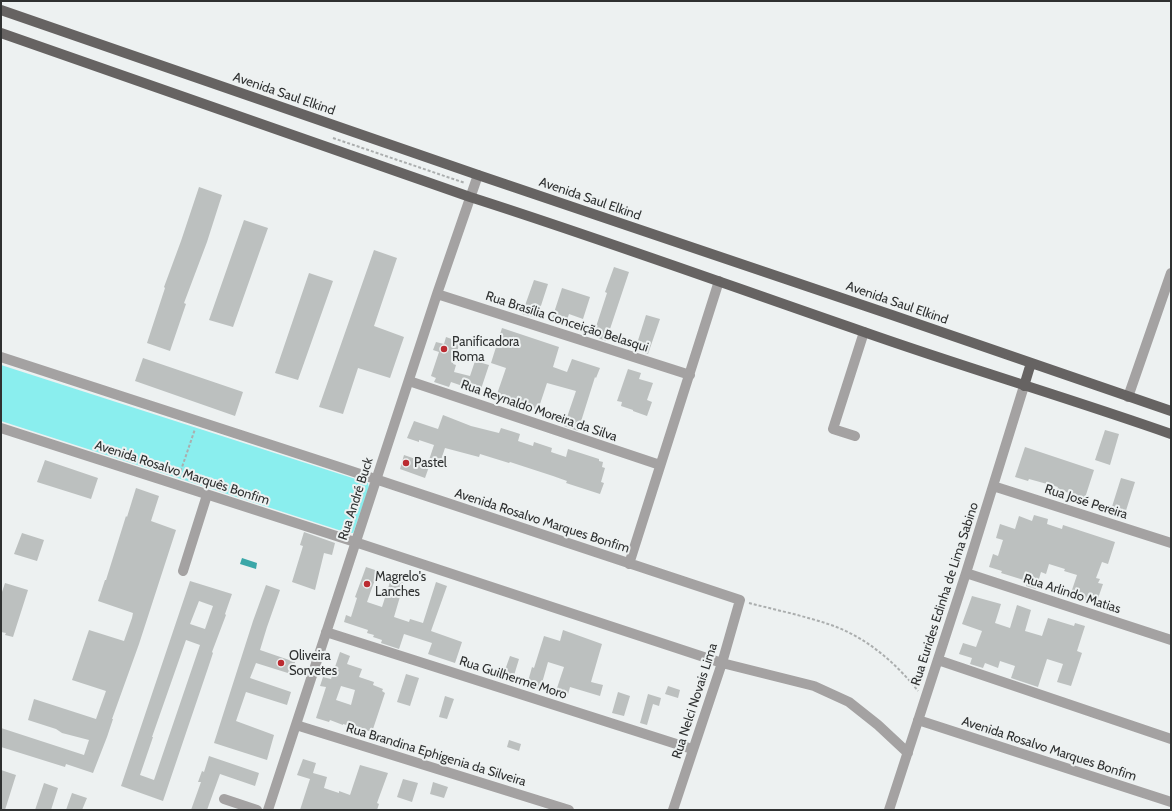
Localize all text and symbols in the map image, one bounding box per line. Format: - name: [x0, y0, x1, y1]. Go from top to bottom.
- street label: Avenida Saul Elkind: [231, 69, 337, 119]
- street label: Avenida Saul Elkind: [537, 174, 643, 224]
- street label: Avenida Saul Elkind: [844, 278, 950, 328]
- street label: Rua Brasília Conceição Belasqui: [484, 288, 650, 356]
- place label: Panificadora Roma: [452, 334, 519, 365]
- marker: Panificadora Roma: [439, 344, 449, 354]
- street label: Rua Reynaldo Moreira da Silva: [459, 377, 619, 445]
- street label: Avenida Rosalvo Marquês Bonfim: [93, 437, 271, 509]
- place label: Pastel: [414, 455, 447, 471]
- street label: Rua André Buck: [335, 456, 377, 542]
- marker: Pastel: [401, 458, 411, 468]
- street label: Rua José Pereira: [1042, 481, 1130, 523]
- street label: Avenida Rosalvo Marques Bonfim: [453, 485, 631, 557]
- street label: Rua Eurides Edinha de Lima Sabino: [908, 500, 982, 688]
- place label: Magrelo's Lanches: [375, 569, 426, 600]
- street label: Rua Arlindo Matias: [1021, 571, 1123, 617]
- marker: Magrelo's Lanches: [362, 579, 372, 589]
- street label: Rua Nelci Novais Lima: [669, 641, 721, 761]
- place label: Oliveira Sorvetes: [289, 648, 337, 679]
- street label: Rua Guilherme Moro: [457, 653, 569, 703]
- marker: Oliveira Sorvetes: [276, 658, 286, 668]
- street label: Avenida Rosalvo Marques Bonfim: [960, 713, 1138, 785]
- street label: Rua Brandina Ephigenia da Silveira: [344, 720, 528, 790]

